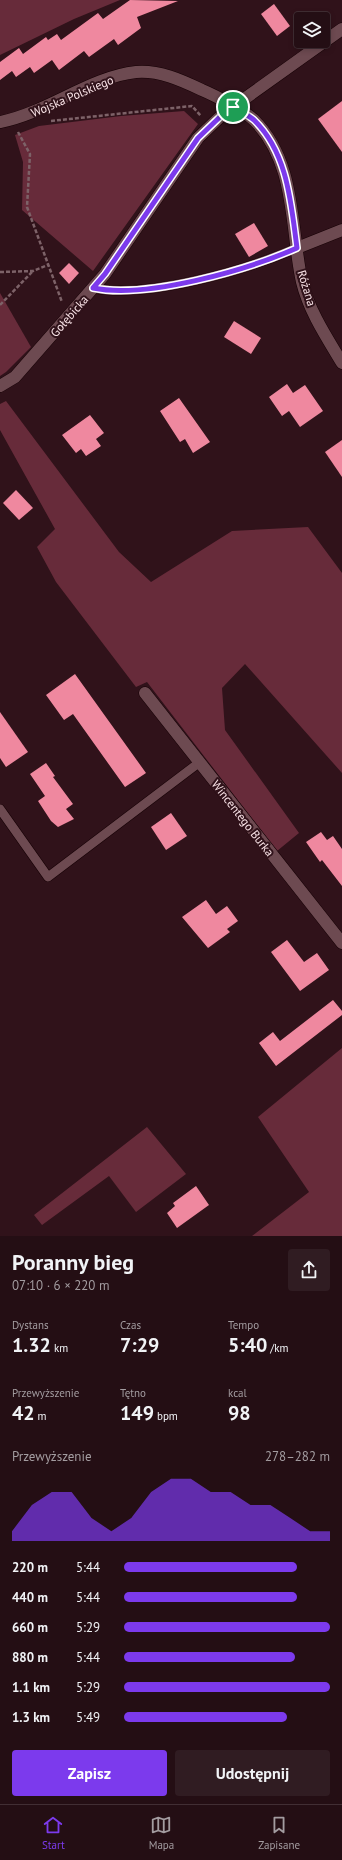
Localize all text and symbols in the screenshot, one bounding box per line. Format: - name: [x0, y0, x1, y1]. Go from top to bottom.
- map controls: [294, 12, 330, 48]
- button: layers: [294, 12, 330, 48]
- street label: Wojska Polskiego: [29, 72, 115, 120]
- pin: [216, 90, 250, 124]
- icon: arrive: [222, 96, 244, 118]
- street label: Różana: [294, 268, 320, 308]
- street label: Gołębicka: [47, 292, 91, 340]
- street label: Wincentego Burka: [209, 777, 277, 859]
- text: Poranny bieg: [12, 1248, 134, 1276]
- button: share: [288, 1249, 330, 1291]
- text: 07:10 · 6 × 220 m: [12, 1277, 109, 1294]
- text: Dystans: [12, 1318, 49, 1332]
- text: Czas: [120, 1318, 141, 1332]
- text: Tempo: [228, 1318, 259, 1332]
- text: 1.32: [12, 1332, 51, 1358]
- text: 7:29: [120, 1332, 159, 1358]
- text: 5:40: [228, 1332, 267, 1358]
- text: km: [51, 1341, 68, 1355]
- text: /km: [267, 1341, 288, 1355]
- text: Przewyższenie: [12, 1386, 79, 1400]
- text: Tętno: [120, 1386, 146, 1400]
- text: kcal: [228, 1386, 247, 1400]
- text: 42: [12, 1400, 35, 1426]
- text: 149: [120, 1400, 154, 1426]
- text: 98: [228, 1400, 251, 1426]
- text: m: [35, 1409, 47, 1423]
- text: bpm: [154, 1409, 178, 1423]
- text: Przewyższenie: [12, 1448, 92, 1465]
- text: 278–282 m: [265, 1448, 330, 1465]
- text: 220 m: [12, 1559, 48, 1576]
- text: 5:44: [76, 1559, 100, 1576]
- text: 440 m: [12, 1589, 48, 1606]
- text: 5:44: [76, 1589, 100, 1606]
- text: 660 m: [12, 1619, 48, 1636]
- text: 5:29: [76, 1619, 100, 1636]
- text: 880 m: [12, 1649, 48, 1666]
- text: 5:44: [76, 1649, 100, 1666]
- text: 1.1 km: [12, 1679, 50, 1696]
- text: 5:29: [76, 1679, 100, 1696]
- text: 1.3 km: [12, 1709, 50, 1726]
- text: 5:49: [76, 1709, 100, 1726]
- button: Zapisz: [12, 1750, 167, 1796]
- button: Udostępnij: [175, 1750, 330, 1796]
- tab: Start: [42, 1814, 65, 1852]
- tab: Mapa: [149, 1814, 174, 1852]
- tab: Zapisane: [258, 1814, 300, 1852]

